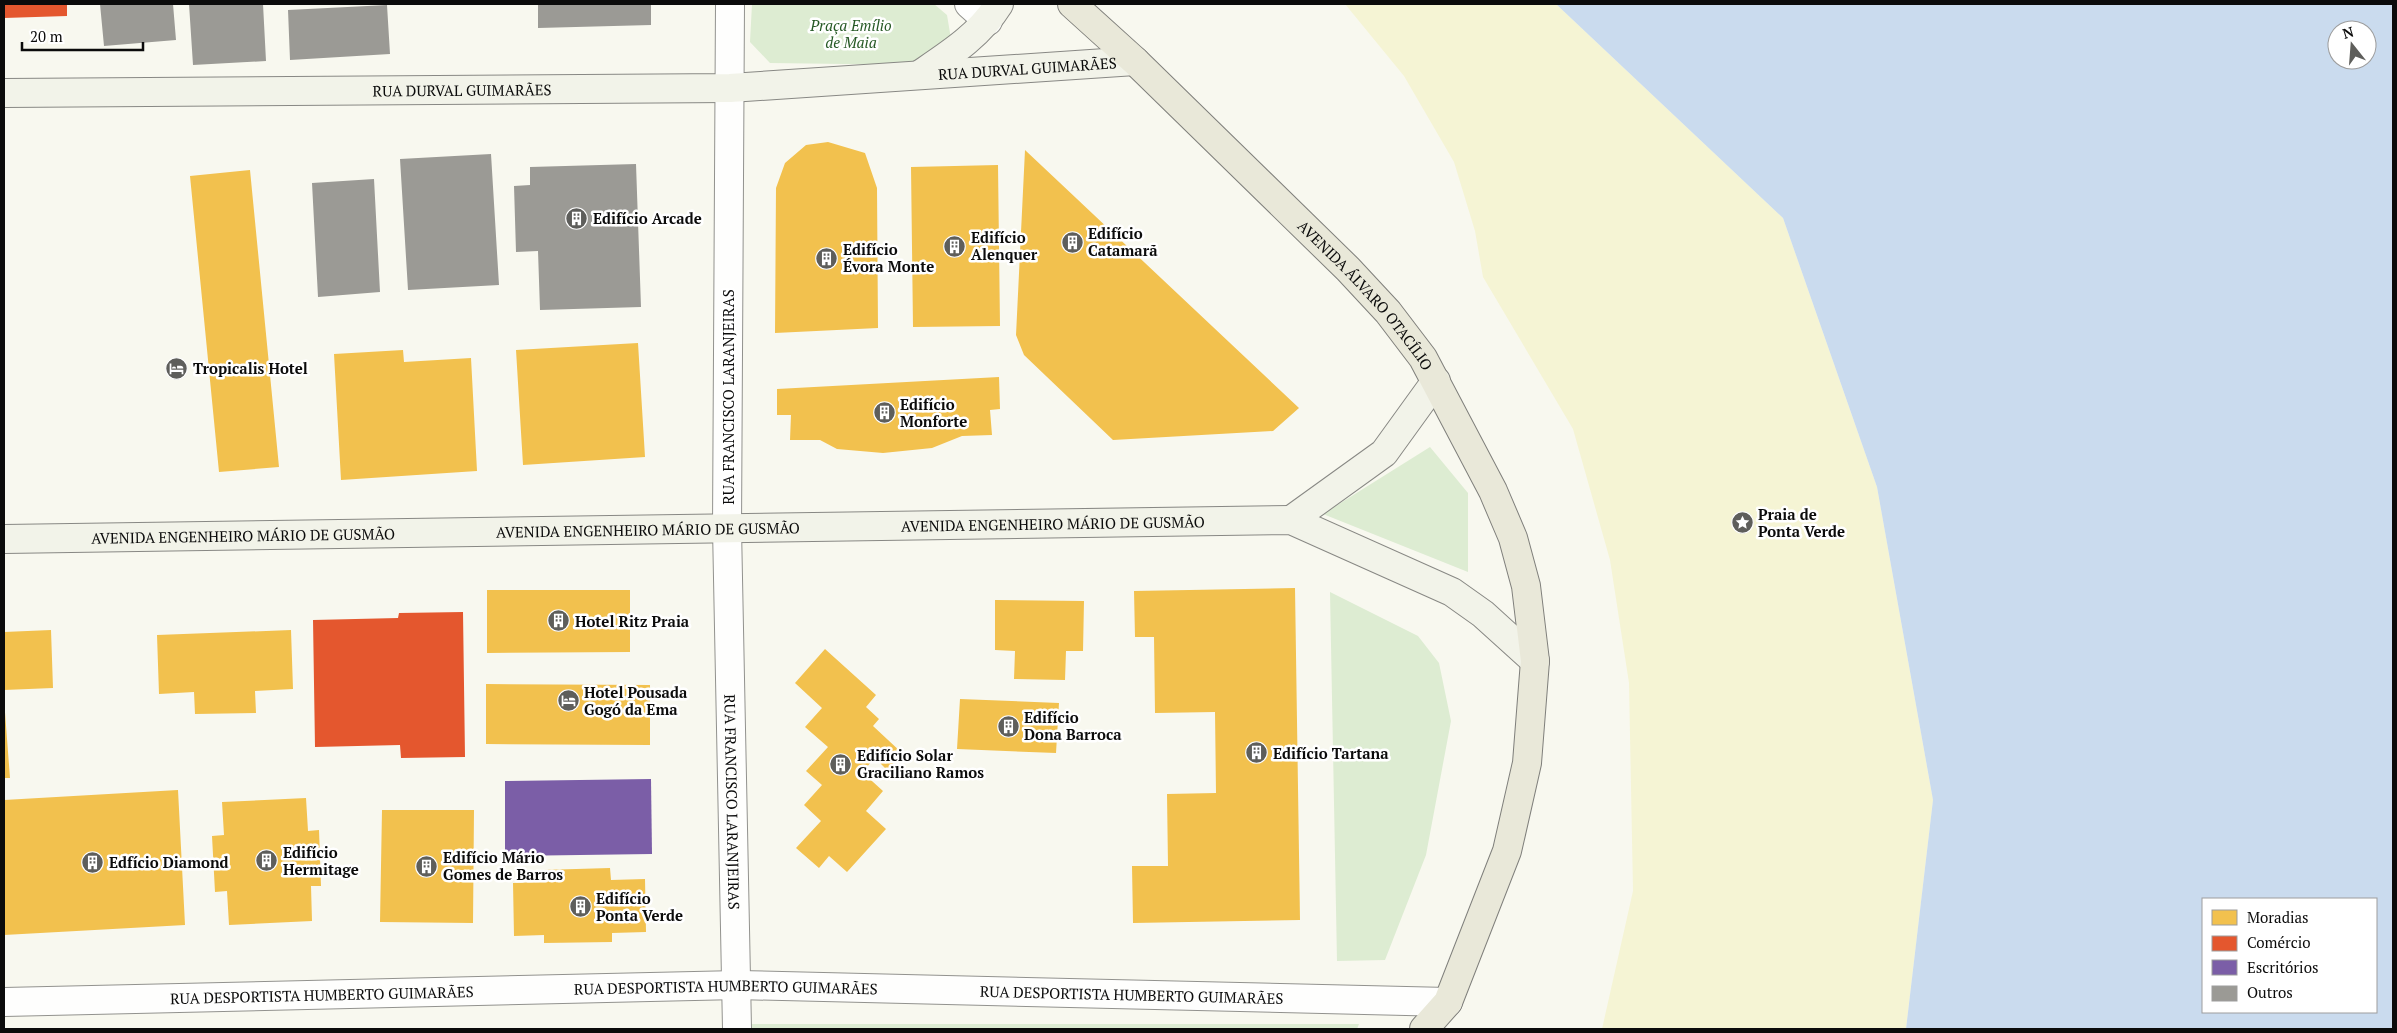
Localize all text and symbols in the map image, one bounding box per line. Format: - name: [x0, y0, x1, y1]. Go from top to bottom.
- park label: Praça Emílio de Maia: [809, 15, 892, 52]
- scale bar: [22, 20, 144, 52]
- north arrow: [2327, 20, 2377, 70]
- text: N: [2340, 21, 2356, 43]
- text: 20 m: [30, 26, 63, 46]
- street label: RUA DURVAL GUIMARÃES: [937, 52, 1117, 84]
- street label: RUA DURVAL GUIMARÃES: [372, 79, 552, 100]
- building icon: Edifício Arcade: [565, 206, 589, 230]
- place label: Edifício Arcade: [593, 208, 702, 228]
- street label: AVENIDA ÁLVARO OTACÍLIO: [1294, 216, 1438, 373]
- place label: Edifício Catamarã: [1088, 223, 1158, 260]
- place label: Edifício Alenquer: [971, 227, 1038, 264]
- building icon: Edifício Catamarã: [1060, 230, 1084, 254]
- building icon: Edifício Alenquer: [943, 234, 967, 258]
- place label: Edifício Évora Monte: [843, 239, 934, 276]
- building icon: Edifício Évora Monte: [815, 246, 839, 270]
- street label: RUA FRANCISCO LARANJEIRAS: [718, 289, 738, 505]
- hotel icon: Tropicalis Hotel: [165, 356, 189, 380]
- place label: Tropicalis Hotel: [193, 358, 308, 378]
- place label: Edifício Monforte: [900, 394, 967, 431]
- building icon: Edifício Monforte: [872, 401, 896, 425]
- place label: Praia de Ponta Verde: [1758, 504, 1845, 541]
- street label: AVENIDA ENGENHEIRO MÁRIO DE GUSMÃO: [901, 511, 1205, 536]
- place icon: Praia de Ponta Verde: [1730, 511, 1754, 535]
- street label: AVENIDA ENGENHEIRO MÁRIO DE GUSMÃO: [496, 517, 800, 542]
- street label: AVENIDA ENGENHEIRO MÁRIO DE GUSMÃO: [91, 523, 395, 548]
- building icon: Hotel Ritz Praia: [547, 609, 571, 633]
- place label: Hotel Ritz Praia: [575, 611, 690, 631]
- place label: Hotel Pousada Gogó da Ema: [584, 682, 688, 719]
- hotel icon: Hotel Pousada Gogó da Ema: [556, 689, 580, 713]
- street label: RUA FRANCISCO LARANJEIRAS: [720, 694, 745, 910]
- place label: Edifício Dona Barroca: [1024, 707, 1122, 744]
- building icon: Edifício Dona Barroca: [996, 714, 1020, 738]
- building icon: Edifício Tartana: [1245, 741, 1269, 765]
- place label: Edifício Tartana: [1273, 743, 1389, 763]
- place label: Edifício Solar Graciliano Ramos: [857, 745, 984, 782]
- building icon: Edifício Solar Graciliano Ramos: [829, 752, 853, 776]
- place label: Edifício Hermitage: [283, 842, 359, 879]
- place label: Edifício Mário Gomes de Barros: [443, 847, 563, 884]
- building icon: Edifício Hermitage: [255, 849, 279, 873]
- building icon: Edfício Diamond: [81, 850, 105, 874]
- place label: Edfício Diamond: [109, 852, 229, 872]
- building icon: Edifício Mário Gomes de Barros: [415, 854, 439, 878]
- place label: Edifício Ponta Verde: [596, 888, 683, 925]
- building icon: Edifício Ponta Verde: [568, 895, 592, 919]
- legend: [2202, 898, 2377, 1013]
- text: Moradias: [2247, 907, 2309, 927]
- text: Comércio: [2247, 932, 2311, 952]
- text: Escritórios: [2247, 957, 2318, 977]
- street label: RUA DESPORTISTA HUMBERTO GUIMARÃES: [574, 975, 878, 999]
- street label: RUA DESPORTISTA HUMBERTO GUIMARÃES: [170, 981, 474, 1008]
- street label: RUA DESPORTISTA HUMBERTO GUIMARÃES: [980, 981, 1284, 1008]
- text: Outros: [2247, 982, 2293, 1002]

